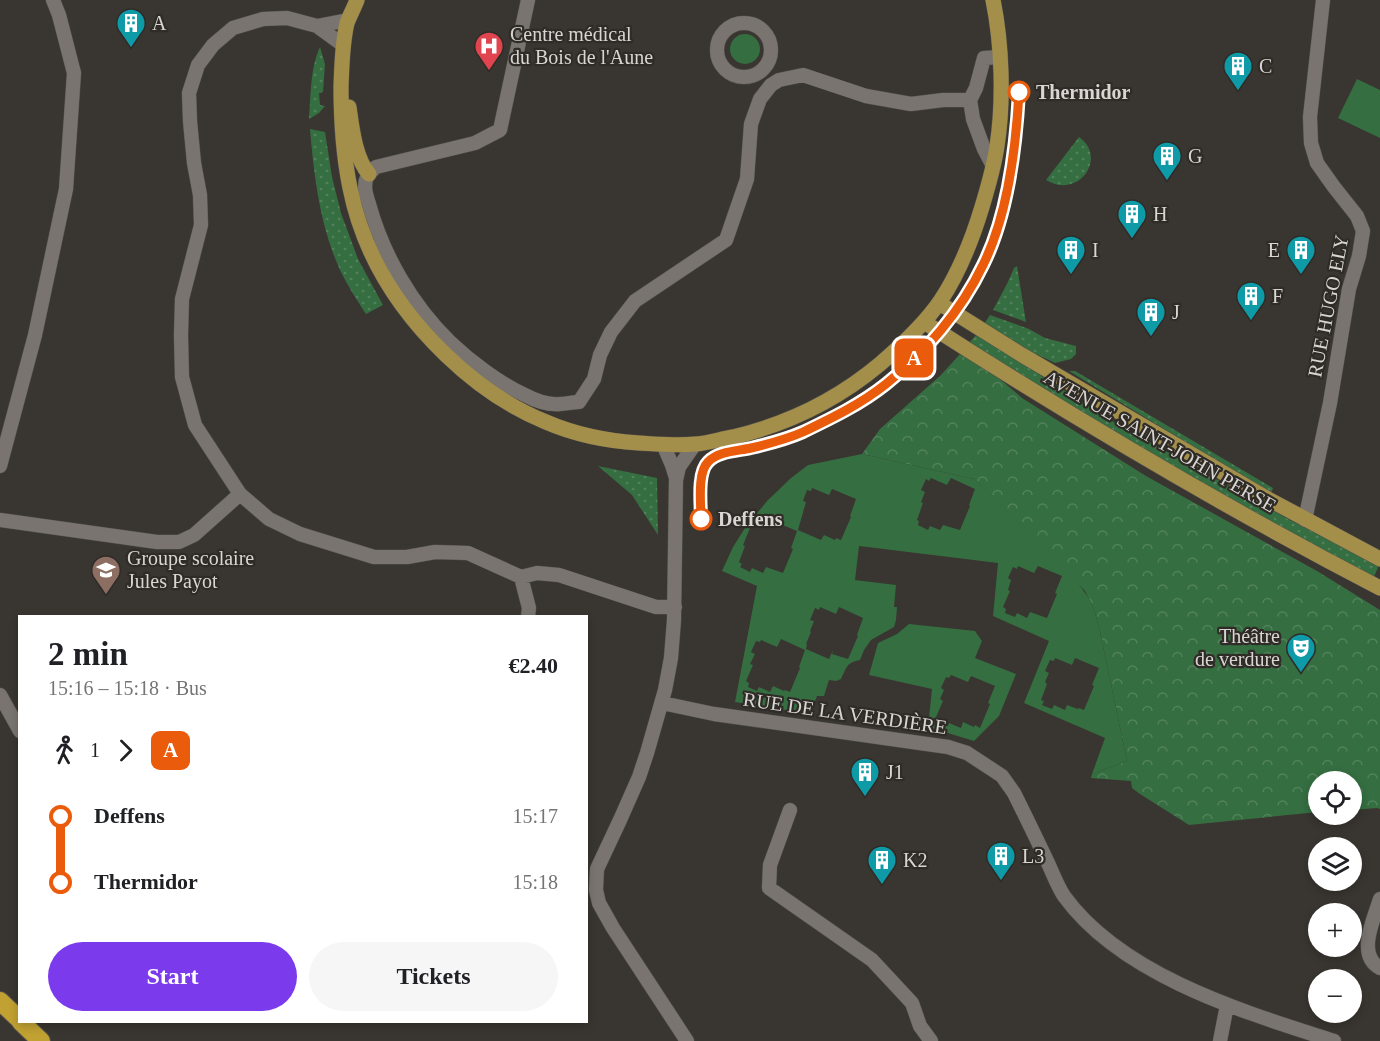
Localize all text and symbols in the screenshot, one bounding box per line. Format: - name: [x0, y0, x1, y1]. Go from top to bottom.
- building icon: A: [115, 7, 147, 49]
- place label: A: [152, 12, 167, 34]
- place label: Centre médical du Bois de l'Aune: [510, 23, 653, 68]
- hospital icon: Centre médical du Bois de l'Aune: [473, 30, 505, 72]
- building icon: C: [1222, 50, 1254, 92]
- place label: C: [1259, 55, 1272, 77]
- marker: Thermidor: [1008, 81, 1030, 103]
- place label: Thermidor: [1036, 81, 1131, 103]
- building icon: G: [1151, 140, 1183, 182]
- place label: G: [1188, 145, 1202, 167]
- building icon: H: [1116, 198, 1148, 240]
- place label: H: [1153, 203, 1167, 225]
- street label: RUE HUGO ELY: [1303, 233, 1353, 379]
- building icon: I: [1055, 234, 1087, 276]
- building icon: E: [1285, 234, 1317, 276]
- place label: I: [1092, 239, 1099, 261]
- place label: E: [1268, 239, 1280, 261]
- building icon: F: [1235, 280, 1267, 322]
- place label: F: [1272, 285, 1283, 307]
- building icon: J: [1135, 296, 1167, 338]
- place label: J: [1172, 301, 1180, 323]
- line badge: A: [894, 338, 934, 378]
- text: A: [906, 346, 922, 370]
- street label: AVENUE SAINT-JOHN PERSE: [1040, 365, 1280, 517]
- marker: Deffens: [690, 508, 712, 530]
- place label: Deffens: [718, 508, 783, 530]
- place label: Groupe scolaire Jules Payot: [127, 547, 254, 593]
- school or university icon: Groupe scolaire Jules Payot: [90, 554, 122, 596]
- place label: Théâtre de verdure: [1195, 625, 1280, 670]
- theatre icon: Théâtre de verdure: [1285, 632, 1317, 674]
- text: 2 min: [48, 636, 128, 672]
- text: €2.40: [509, 653, 558, 678]
- text: 15:16 – 15:18 · Bus: [48, 677, 207, 699]
- street label: RUE DE LA VERDIÈRE: [742, 688, 948, 738]
- icon: walk: [48, 734, 81, 767]
- icon: forward: [109, 734, 142, 767]
- text: A: [163, 738, 178, 762]
- text: 1: [90, 739, 100, 761]
- building icon: J1: [849, 756, 881, 798]
- place label: J1: [886, 761, 904, 783]
- map controls: [1308, 771, 1362, 1023]
- button: locate: [1308, 771, 1362, 825]
- text: Deffens: [94, 803, 165, 828]
- text: 15:17: [512, 805, 558, 827]
- button: layers: [1308, 837, 1362, 891]
- building icon: L3: [985, 840, 1017, 882]
- building icon: K2: [866, 844, 898, 886]
- place label: L3: [1022, 845, 1044, 867]
- place label: K2: [903, 849, 927, 871]
- text: Thermidor: [94, 869, 198, 894]
- text: 15:18: [512, 871, 558, 893]
- button: +: [1308, 903, 1362, 957]
- button: Start: [48, 942, 297, 1011]
- button: Tickets: [309, 942, 558, 1011]
- button: −: [1308, 969, 1362, 1023]

